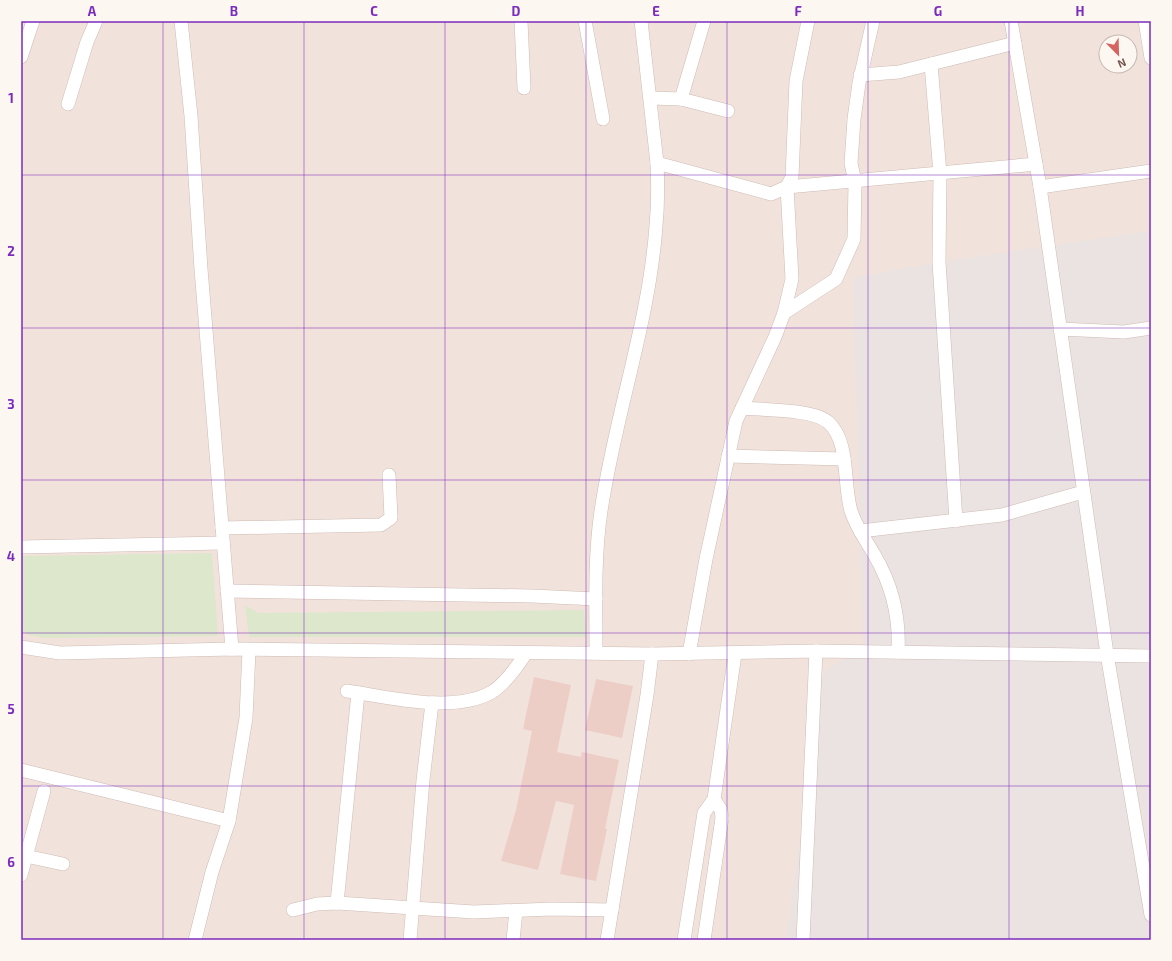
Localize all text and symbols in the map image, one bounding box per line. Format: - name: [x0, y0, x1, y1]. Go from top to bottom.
- text: A: [88, 3, 97, 19]
- text: B: [230, 3, 238, 19]
- text: C: [370, 3, 378, 19]
- text: D: [512, 3, 521, 19]
- text: E: [652, 3, 660, 19]
- text: F: [794, 3, 802, 19]
- text: G: [934, 3, 942, 19]
- text: H: [1076, 3, 1085, 19]
- north arrow: [1098, 34, 1138, 74]
- text: N: [1116, 56, 1128, 71]
- text: 1: [8, 90, 14, 106]
- text: 2: [7, 243, 15, 259]
- text: 3: [7, 396, 15, 412]
- text: 4: [7, 548, 15, 564]
- text: 5: [7, 701, 15, 717]
- text: 6: [7, 854, 15, 870]

